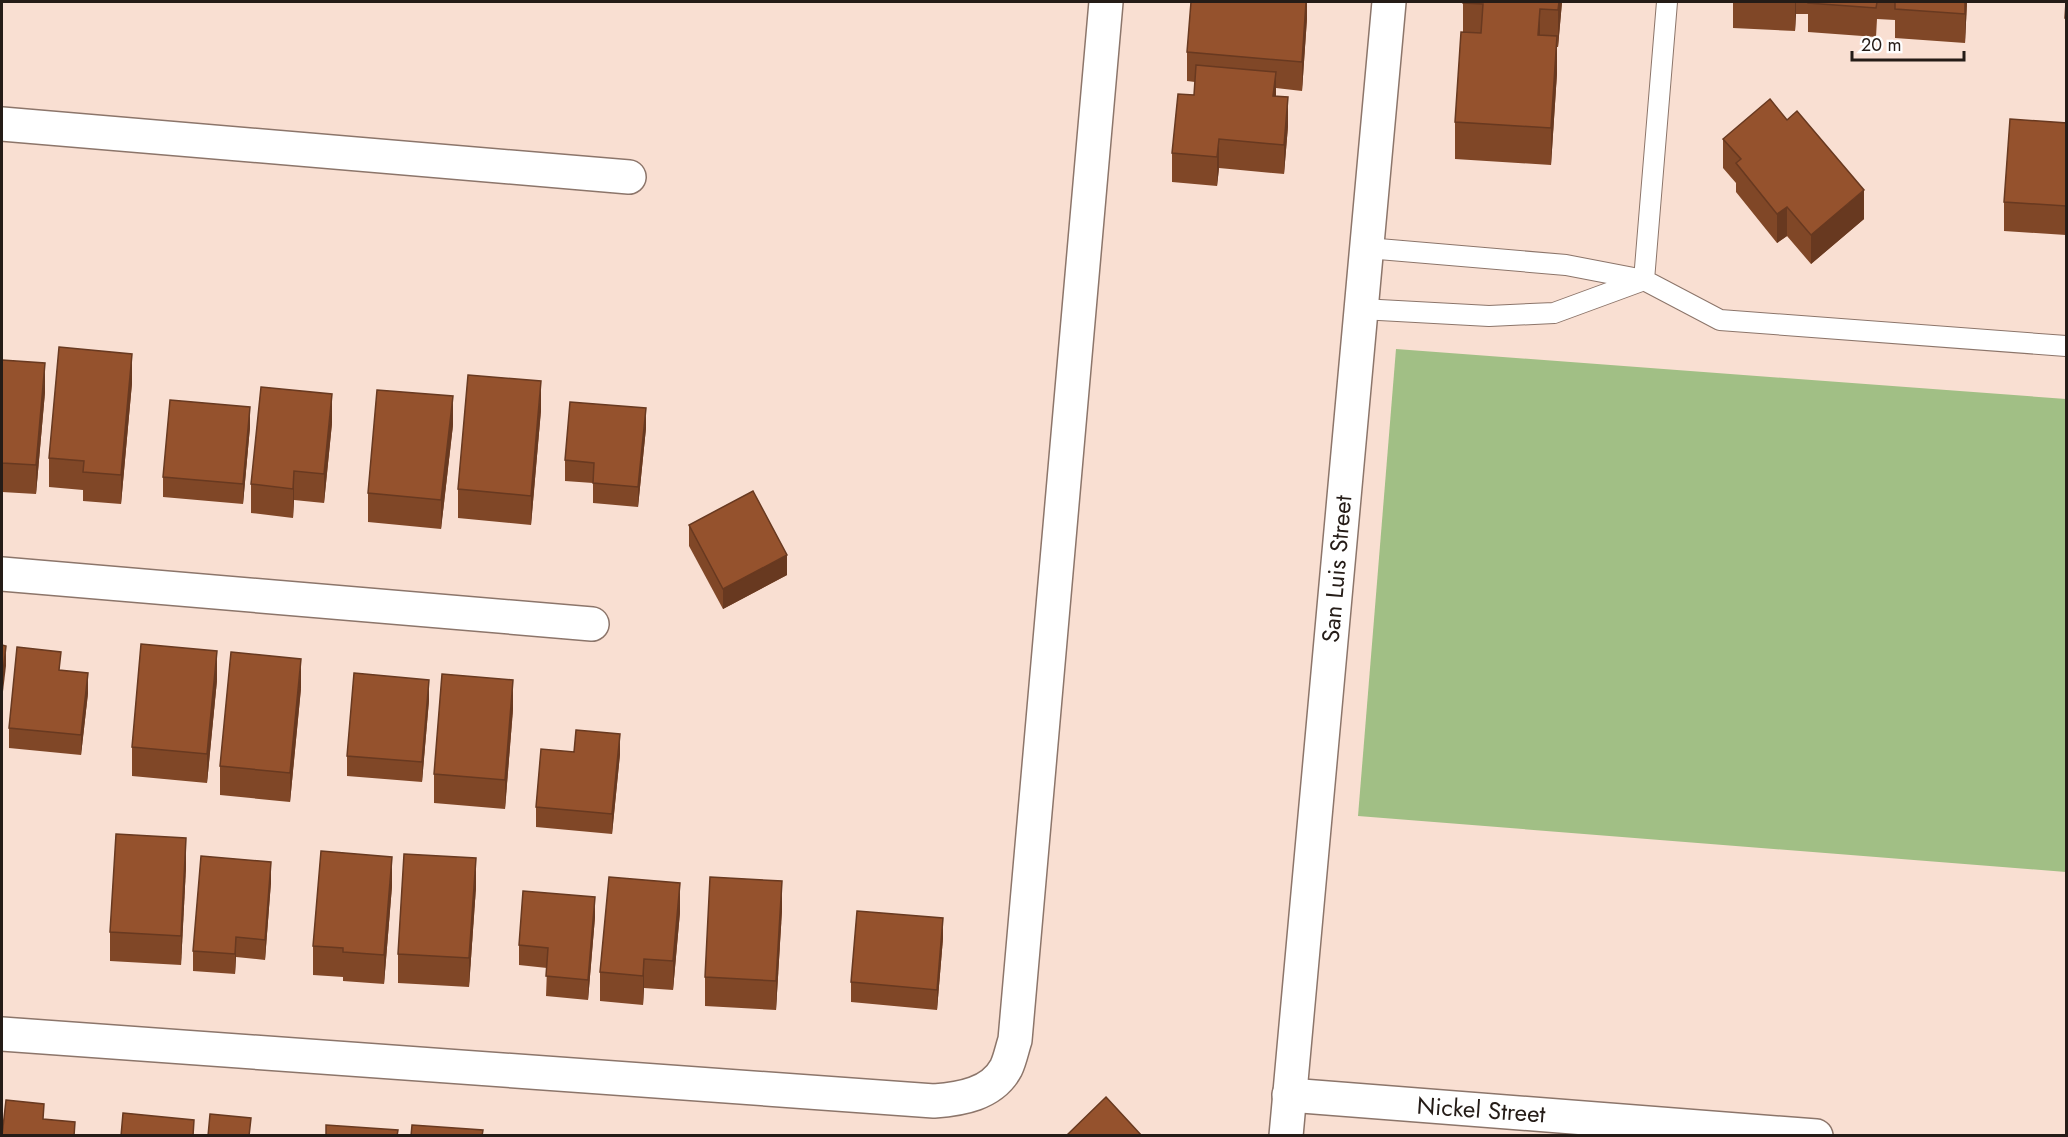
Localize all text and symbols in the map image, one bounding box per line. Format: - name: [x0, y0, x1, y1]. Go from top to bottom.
- scale bar: [1852, 24, 1964, 62]
- text: 20 m: [1861, 32, 1901, 58]
- street label: San Luis Street: [1313, 494, 1360, 644]
- street label: Nickel Street: [1416, 1088, 1547, 1131]

